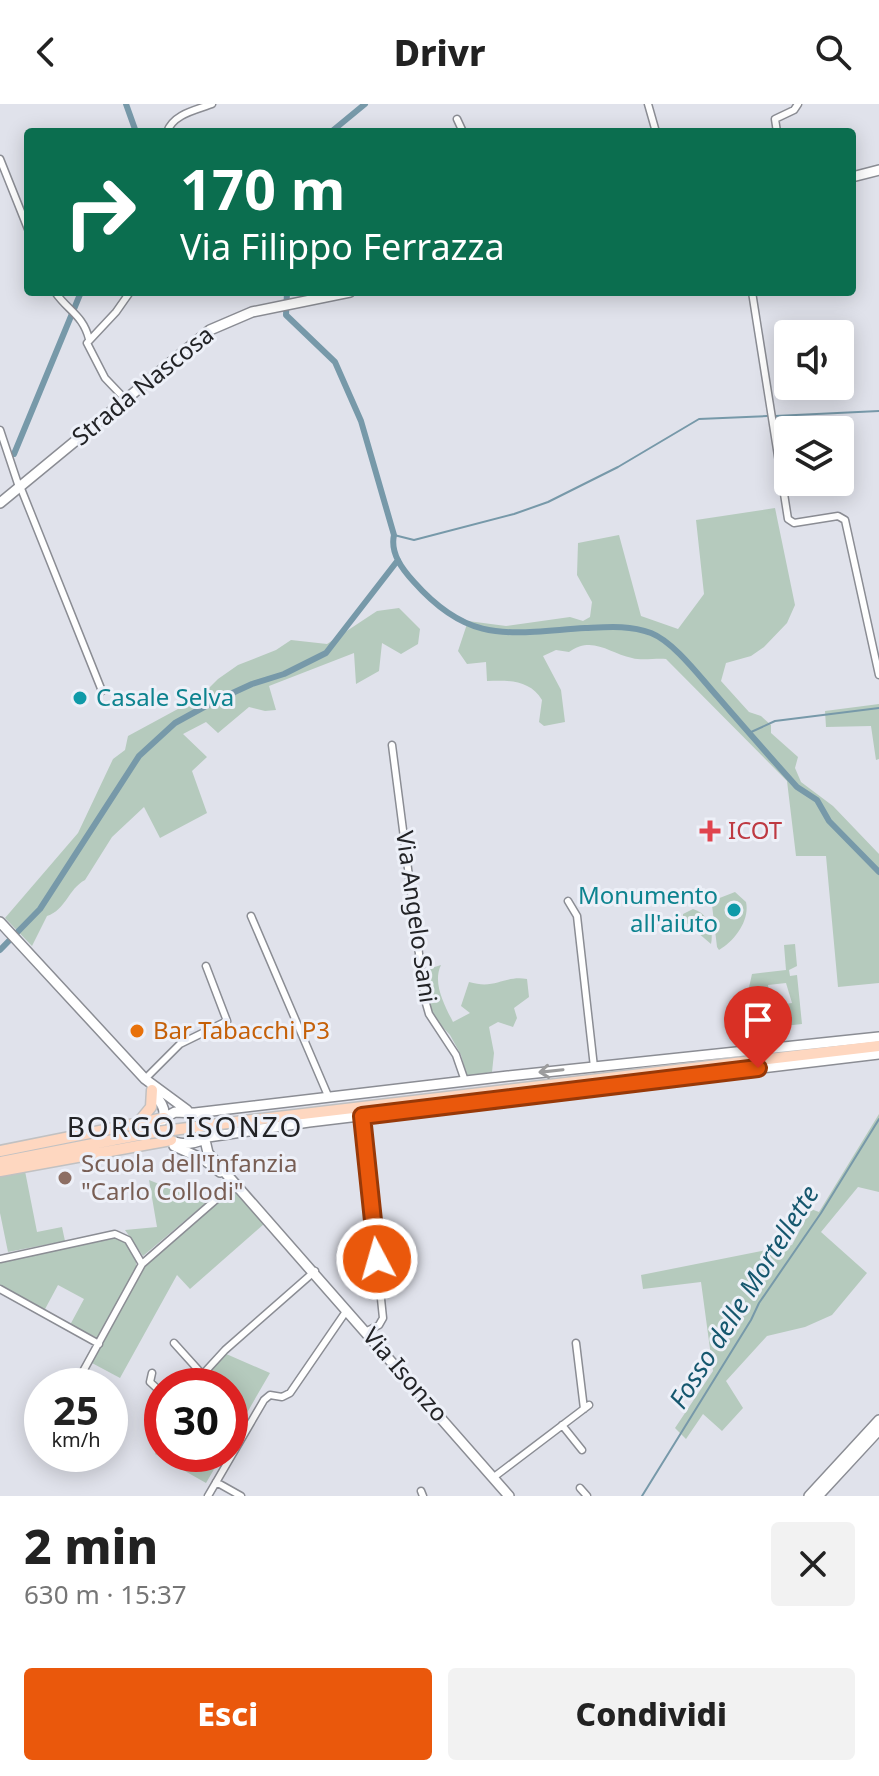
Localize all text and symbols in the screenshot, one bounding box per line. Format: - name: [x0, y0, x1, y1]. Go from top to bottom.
- text: Drivr: [394, 28, 485, 77]
- icon: back: [24, 30, 68, 74]
- icon: search: [811, 30, 855, 74]
- text: 170 m: [180, 150, 345, 226]
- icon: right: [48, 160, 152, 264]
- text: Via Filippo Ferrazza: [180, 222, 505, 271]
- street label: Strada Nascosa: [64, 317, 220, 452]
- map controls: [774, 320, 854, 496]
- button: sound: [774, 320, 854, 400]
- button: layers: [774, 416, 854, 496]
- place label: Casale Selva: [96, 680, 234, 713]
- marker: Casale Selva: [71, 689, 89, 707]
- place label: ICOT: [728, 813, 783, 846]
- marker: ICOT: [699, 820, 721, 842]
- street label: Via Angelo Sani: [389, 829, 446, 1005]
- place label: Monumento all'aiuto: [578, 878, 718, 939]
- marker: Monumento all'aiuto: [725, 901, 743, 919]
- pin: [724, 986, 792, 1068]
- icon: arrive: [736, 998, 780, 1042]
- place label: Bar Tabacchi P3: [153, 1013, 330, 1046]
- marker: Bar Tabacchi P3: [128, 1022, 146, 1040]
- one-way arrow: [538, 1064, 565, 1079]
- district label: BORGO ISONZO: [67, 1107, 303, 1145]
- place label: Scuola dell'Infanzia "Carlo Collodi": [81, 1146, 297, 1207]
- marker: Scuola dell'Infanzia "Carlo Collodi": [56, 1169, 74, 1187]
- water label: Fosso delle Mortellette: [660, 1178, 827, 1415]
- position arrow: [335, 1217, 419, 1301]
- street label: Via Isonzo: [356, 1320, 456, 1428]
- speed limit sign: 30: [144, 1368, 248, 1472]
- text: 25: [53, 1382, 99, 1437]
- text: km/h: [51, 1426, 101, 1453]
- text: 2 min: [24, 1513, 158, 1578]
- button: close: [771, 1522, 855, 1606]
- text: 630 m · 15:37: [24, 1576, 187, 1612]
- button: Esci: [24, 1668, 432, 1760]
- button: Condividi: [448, 1668, 855, 1760]

